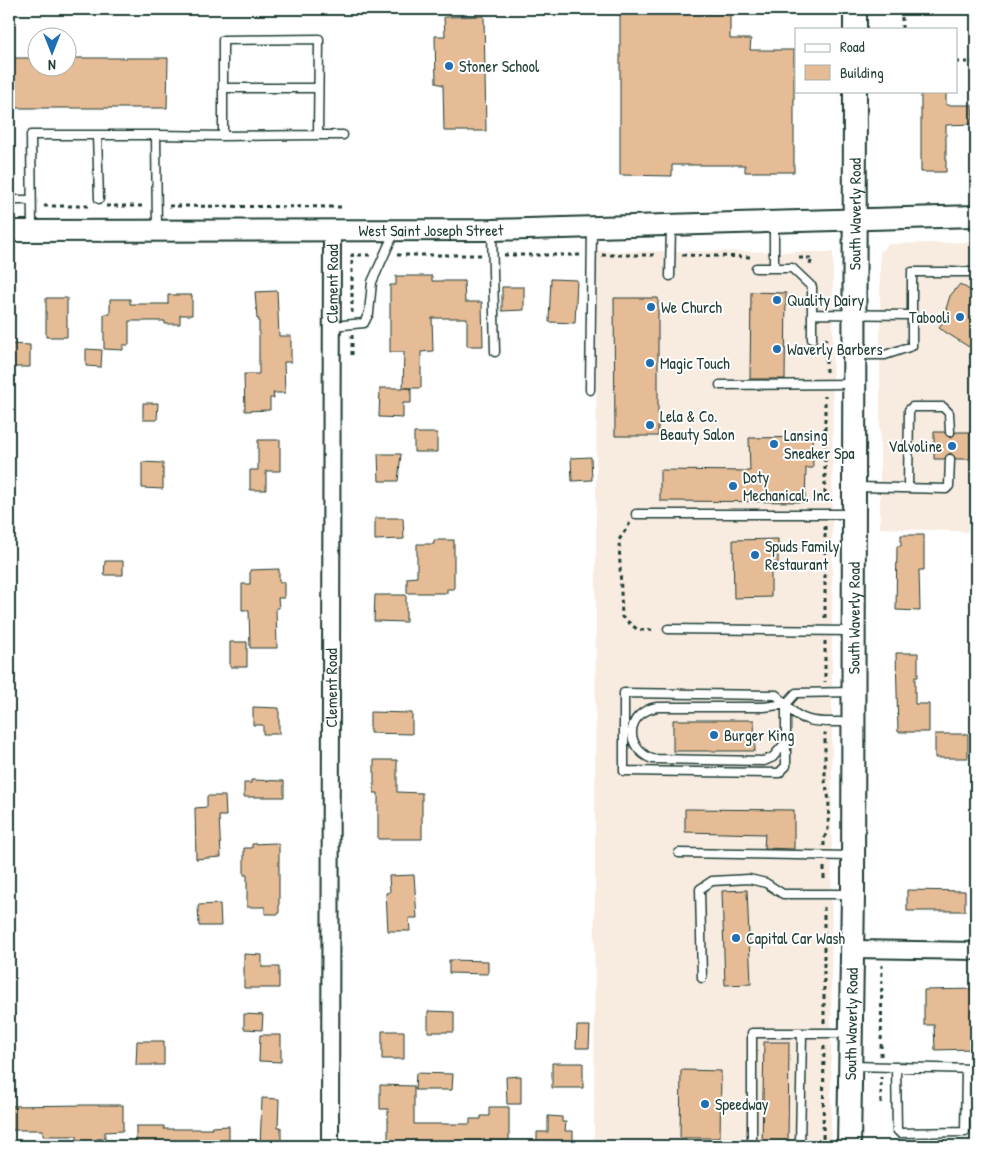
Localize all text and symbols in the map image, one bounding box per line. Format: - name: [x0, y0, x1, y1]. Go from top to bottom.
- north arrow: [28, 28, 78, 78]
- legend: [795, 28, 958, 92]
- text: Road: [840, 36, 865, 57]
- place label: Stoner School: [459, 55, 540, 77]
- text: N: [48, 56, 56, 75]
- marker: Stoner School: [443, 60, 455, 72]
- text: Building: [840, 62, 884, 83]
- street label: South Waverly Road: [844, 158, 866, 270]
- street label: West Saint Joseph Street: [359, 219, 504, 241]
- street label: Clement Road: [321, 244, 343, 324]
- place label: Quality Dairy: [787, 289, 865, 311]
- marker: Quality Dairy: [771, 294, 783, 306]
- place label: We Church: [661, 296, 722, 318]
- marker: We Church: [645, 301, 657, 313]
- place label: Tabooli: [909, 306, 950, 328]
- marker: Tabooli: [954, 311, 966, 323]
- place label: Waverly Barbers: [787, 338, 883, 360]
- marker: Waverly Barbers: [771, 343, 783, 355]
- place label: Magic Touch: [660, 352, 730, 374]
- marker: Magic Touch: [644, 357, 656, 369]
- place label: Lela & Co. Beauty Salon: [660, 405, 735, 445]
- marker: Lela & Co. Beauty Salon: [644, 419, 656, 431]
- place label: Lansing Sneaker Spa: [784, 424, 855, 464]
- place label: Valvoline: [888, 435, 943, 457]
- marker: Lansing Sneaker Spa: [768, 438, 780, 450]
- marker: Valvoline: [946, 440, 958, 452]
- place label: Doty Mechanical, Inc.: [743, 466, 833, 506]
- marker: Doty Mechanical, Inc.: [727, 480, 739, 492]
- place label: Spuds Family Restaurant: [765, 535, 840, 575]
- marker: Spuds Family Restaurant: [749, 549, 761, 561]
- street label: South Waverly Road: [843, 562, 865, 674]
- street label: Clement Road: [320, 648, 342, 728]
- place label: Burger King: [724, 724, 794, 746]
- marker: Burger King: [708, 729, 720, 741]
- place label: Capital Car Wash: [746, 927, 845, 949]
- marker: Capital Car Wash: [730, 932, 742, 944]
- street label: South Waverly Road: [839, 968, 863, 1080]
- place label: Speedway: [715, 1093, 769, 1115]
- marker: Speedway: [699, 1098, 711, 1110]

